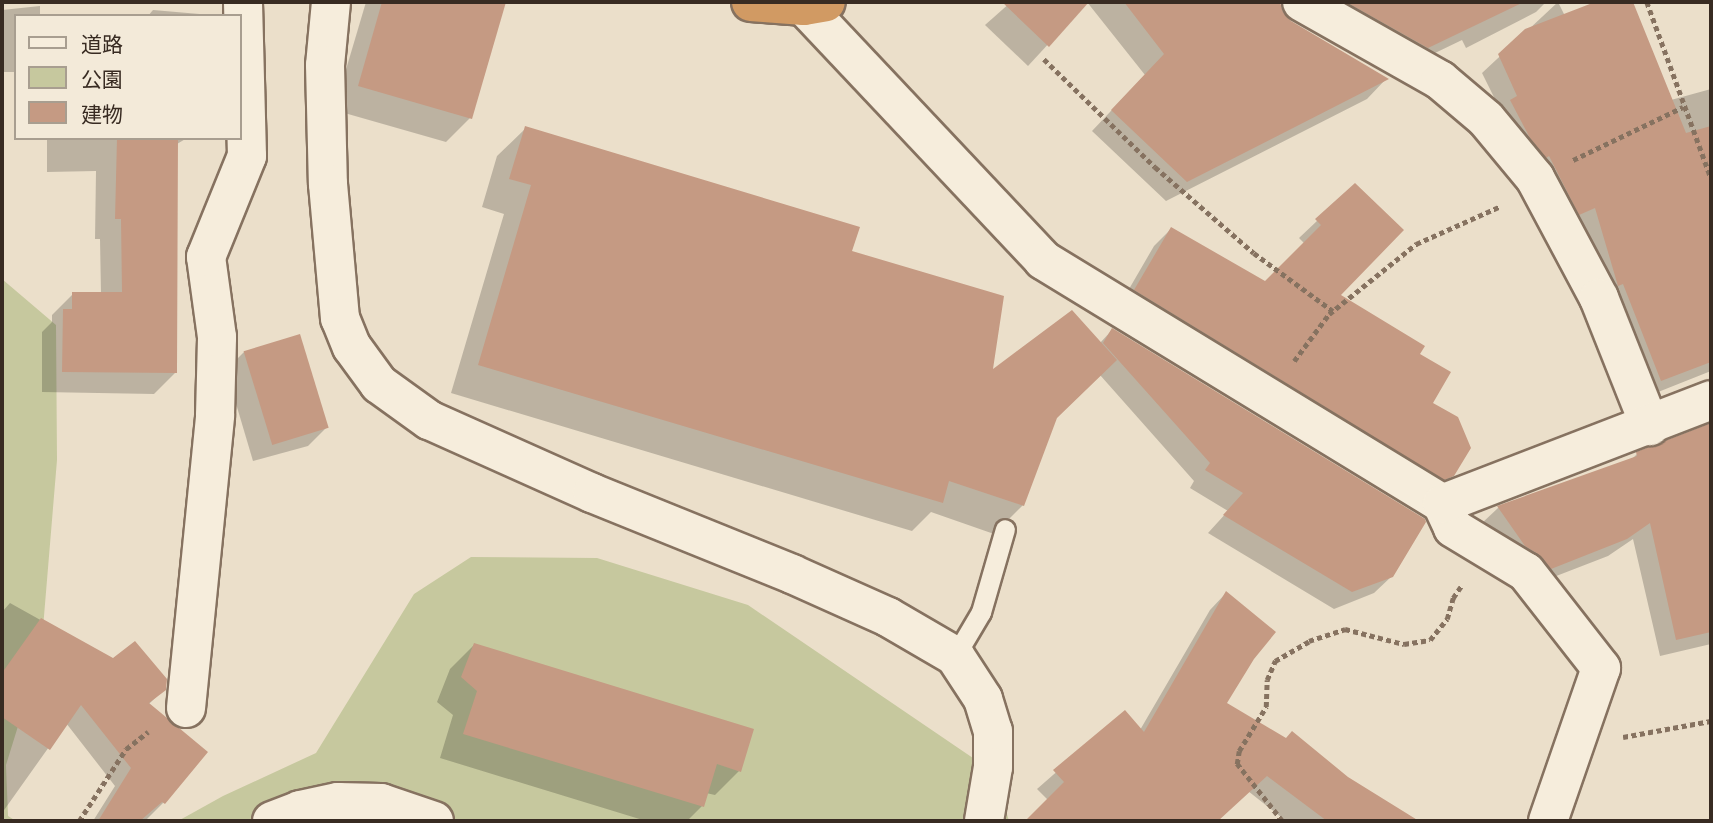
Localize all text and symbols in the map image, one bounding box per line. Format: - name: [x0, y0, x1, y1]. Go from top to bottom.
- legend: [14, 14, 242, 140]
- text: 道路: [81, 32, 123, 58]
- text: 公園: [81, 67, 123, 93]
- text: 建物: [81, 102, 123, 128]

